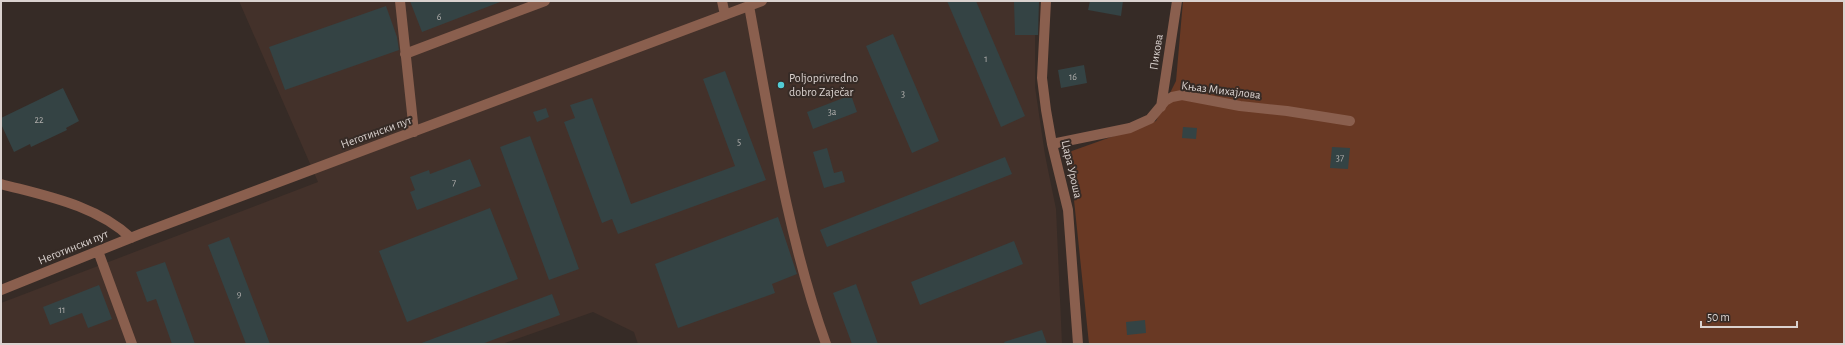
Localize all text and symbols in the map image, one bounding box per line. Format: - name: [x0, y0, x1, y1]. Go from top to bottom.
- house number: 6: [437, 12, 442, 22]
- street label: Пикова: [1147, 33, 1165, 71]
- house number: 1: [984, 54, 988, 64]
- place label: Poljoprivredno dobro Zaječar: [789, 72, 858, 99]
- house number: 16: [1069, 72, 1077, 82]
- street label: Књаз Михајлова: [1180, 79, 1262, 102]
- marker: Poljoprivredno dobro Zaječar: [776, 80, 786, 90]
- house number: 3: [901, 89, 905, 99]
- house number: 3a: [828, 107, 837, 117]
- street label: Неготински пут: [339, 113, 414, 151]
- house number: 22: [34, 115, 44, 125]
- house number: 5: [737, 137, 741, 147]
- street label: Цара Уроша: [1059, 139, 1085, 200]
- house number: 37: [1336, 153, 1344, 163]
- house number: 7: [452, 178, 456, 188]
- street label: Неготински пут: [36, 227, 111, 267]
- house number: 9: [237, 289, 242, 299]
- scale bar: [1701, 303, 1797, 329]
- house number: 11: [59, 305, 65, 315]
- text: 50 m: [1707, 311, 1730, 323]

